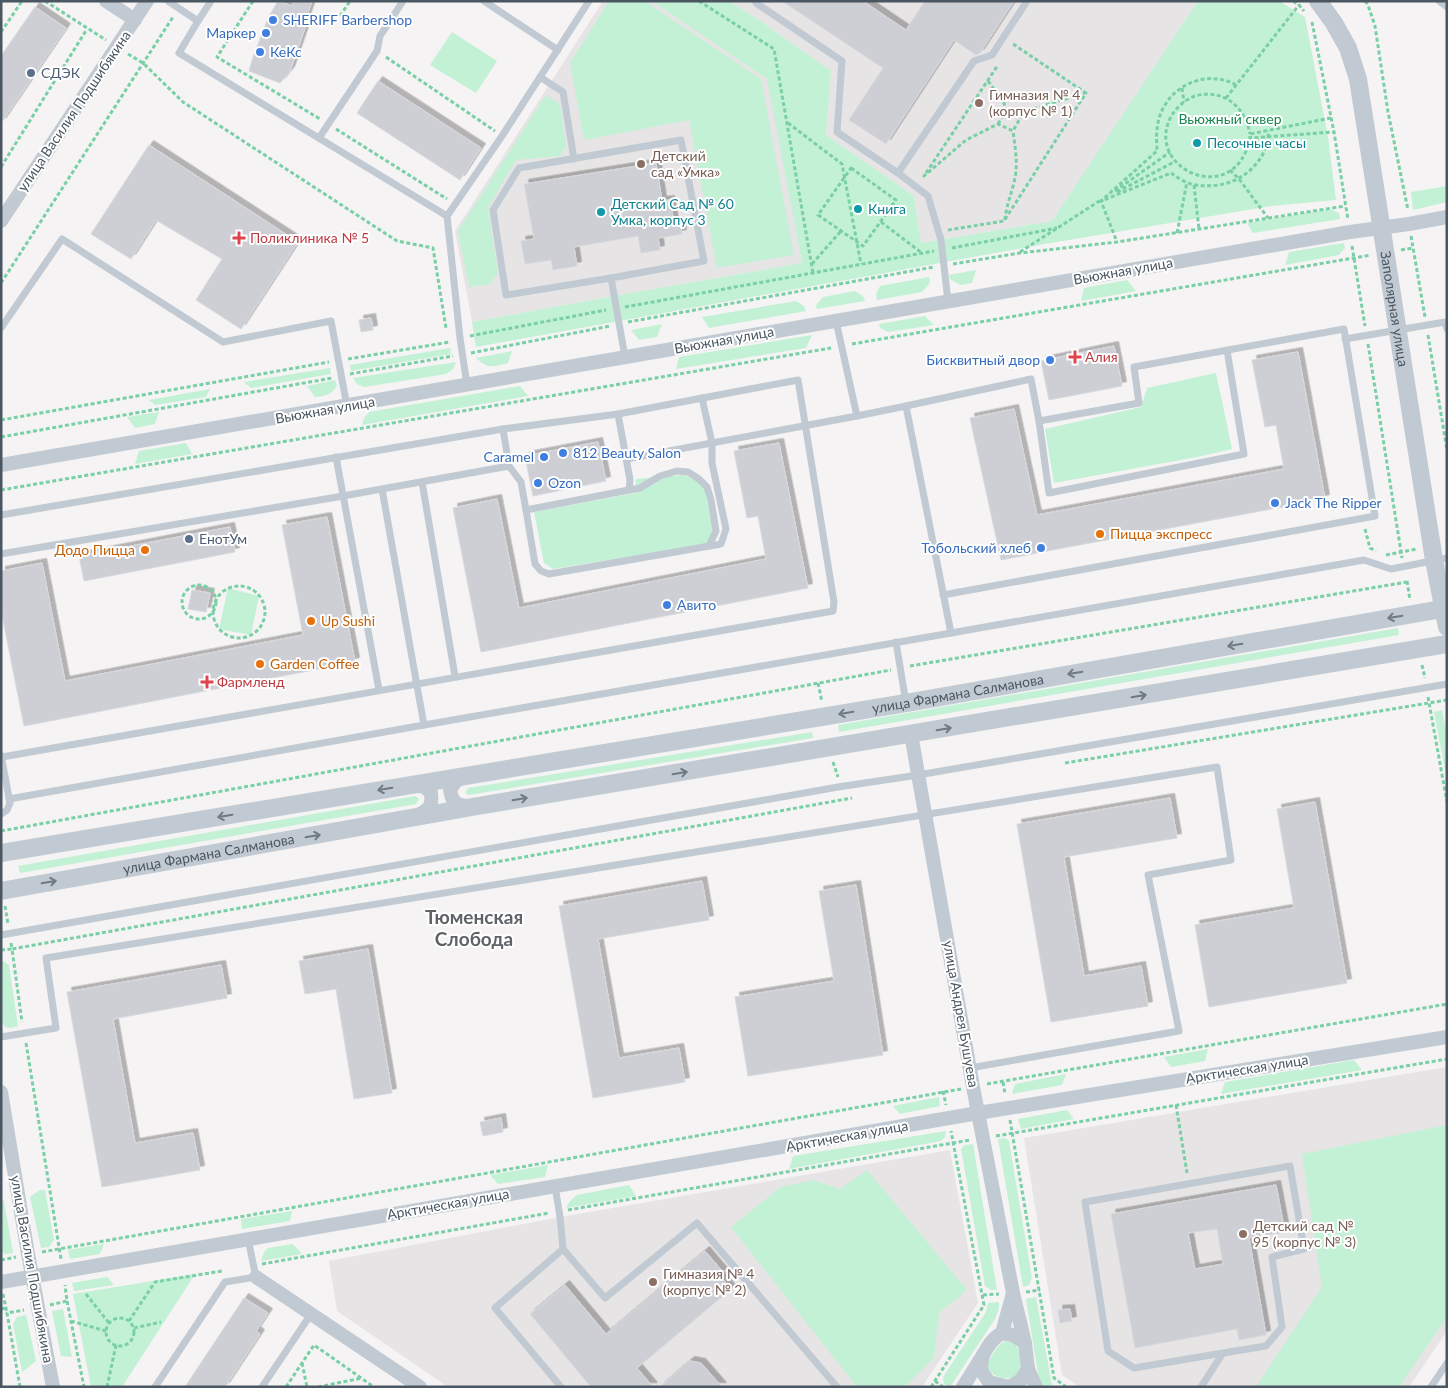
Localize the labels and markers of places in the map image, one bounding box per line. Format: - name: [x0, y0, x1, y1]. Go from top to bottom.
- place label: SHERIFF Barbershop: [283, 11, 412, 28]
- marker: SHERIFF Barbershop: [267, 14, 279, 26]
- place label: Маркер: [206, 24, 256, 41]
- marker: Маркер: [260, 27, 272, 39]
- place label: КеКс: [270, 43, 302, 60]
- marker: КеКс: [254, 46, 266, 58]
- place label: СДЭК: [41, 64, 81, 81]
- marker: СДЭК: [25, 67, 37, 79]
- place label: Гимназия № 4 (корпус № 1): [989, 86, 1080, 119]
- marker: Гимназия № 4 (корпус № 1): [973, 97, 985, 109]
- place label: Песочные часы: [1207, 134, 1306, 151]
- marker: Песочные часы: [1191, 137, 1203, 149]
- place label: Детский сад «Умка»: [651, 147, 720, 180]
- marker: Детский сад «Умка»: [635, 158, 647, 170]
- place label: Детский Сад № 60 Умка, корпус 3: [611, 195, 734, 228]
- place label: Книга: [868, 200, 906, 217]
- marker: Книга: [852, 203, 864, 215]
- marker: Детский Сад № 60 Умка, корпус 3: [595, 206, 607, 218]
- place label: Поликлиника № 5: [250, 229, 369, 246]
- marker: Поликлиника № 5: [232, 231, 246, 245]
- place label: Алия: [1085, 348, 1118, 365]
- place label: Бисквитный двор: [926, 351, 1040, 368]
- marker: Алия: [1069, 351, 1081, 363]
- marker: Бисквитный двор: [1044, 354, 1056, 366]
- place label: 812 Beauty Salon: [573, 444, 681, 461]
- marker: 812 Beauty Salon: [557, 447, 569, 459]
- place label: Caramel: [484, 448, 534, 465]
- marker: Caramel: [538, 451, 550, 463]
- place label: Ozon: [548, 474, 581, 491]
- marker: Ozon: [532, 477, 544, 489]
- place label: Jack The Ripper: [1285, 494, 1382, 511]
- marker: Jack The Ripper: [1269, 497, 1281, 509]
- place label: Пицца экспресс: [1110, 525, 1213, 542]
- marker: Пицца экспресс: [1094, 528, 1106, 540]
- place label: ЕнотУм: [199, 530, 247, 547]
- marker: ЕнотУм: [183, 533, 195, 545]
- place label: Тобольский хлеб: [921, 539, 1031, 556]
- place label: Додо Пицца: [55, 541, 135, 558]
- marker: Тобольский хлеб: [1035, 542, 1047, 554]
- marker: Додо Пицца: [139, 544, 151, 556]
- place label: Авито: [677, 596, 716, 613]
- marker: Авито: [661, 599, 673, 611]
- place label: Up Sushi: [321, 612, 375, 629]
- marker: Up Sushi: [305, 615, 317, 627]
- place label: Garden Coffee: [270, 655, 359, 672]
- marker: Garden Coffee: [254, 658, 266, 670]
- place label: Фармленд: [217, 673, 285, 690]
- marker: Фармленд: [201, 676, 213, 688]
- place label: Детский сад № 95 (корпус № 3): [1253, 1217, 1356, 1250]
- marker: Детский сад № 95 (корпус № 3): [1237, 1228, 1249, 1240]
- place label: Гимназия № 4 (корпус № 2): [663, 1265, 754, 1298]
- marker: Гимназия № 4 (корпус № 2): [647, 1276, 659, 1288]

